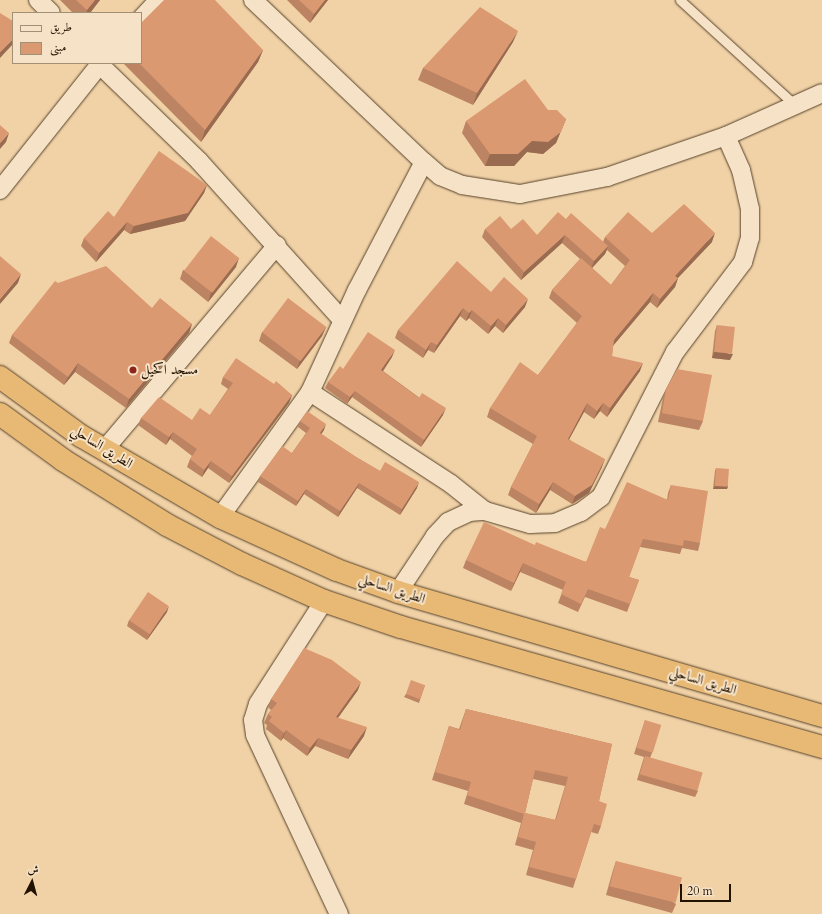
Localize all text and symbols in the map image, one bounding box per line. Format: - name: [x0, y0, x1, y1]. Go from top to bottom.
- legend: [12, 12, 142, 64]
- text: طريق: [50, 19, 72, 35]
- text: مبنى: [50, 39, 66, 55]
- place label: مسجد اكحيل: [141, 362, 198, 378]
- marker: مسجد اكحيل: [128, 365, 138, 375]
- street label: الطريق الساحلي: [68, 422, 136, 472]
- street label: الطريق الساحلي: [357, 570, 427, 608]
- street label: الطريق الساحلي: [667, 663, 739, 699]
- north arrow: [12, 862, 52, 902]
- text: ش: [27, 862, 40, 878]
- scale bar: [682, 876, 733, 902]
- text: 20 m: [687, 883, 713, 899]

